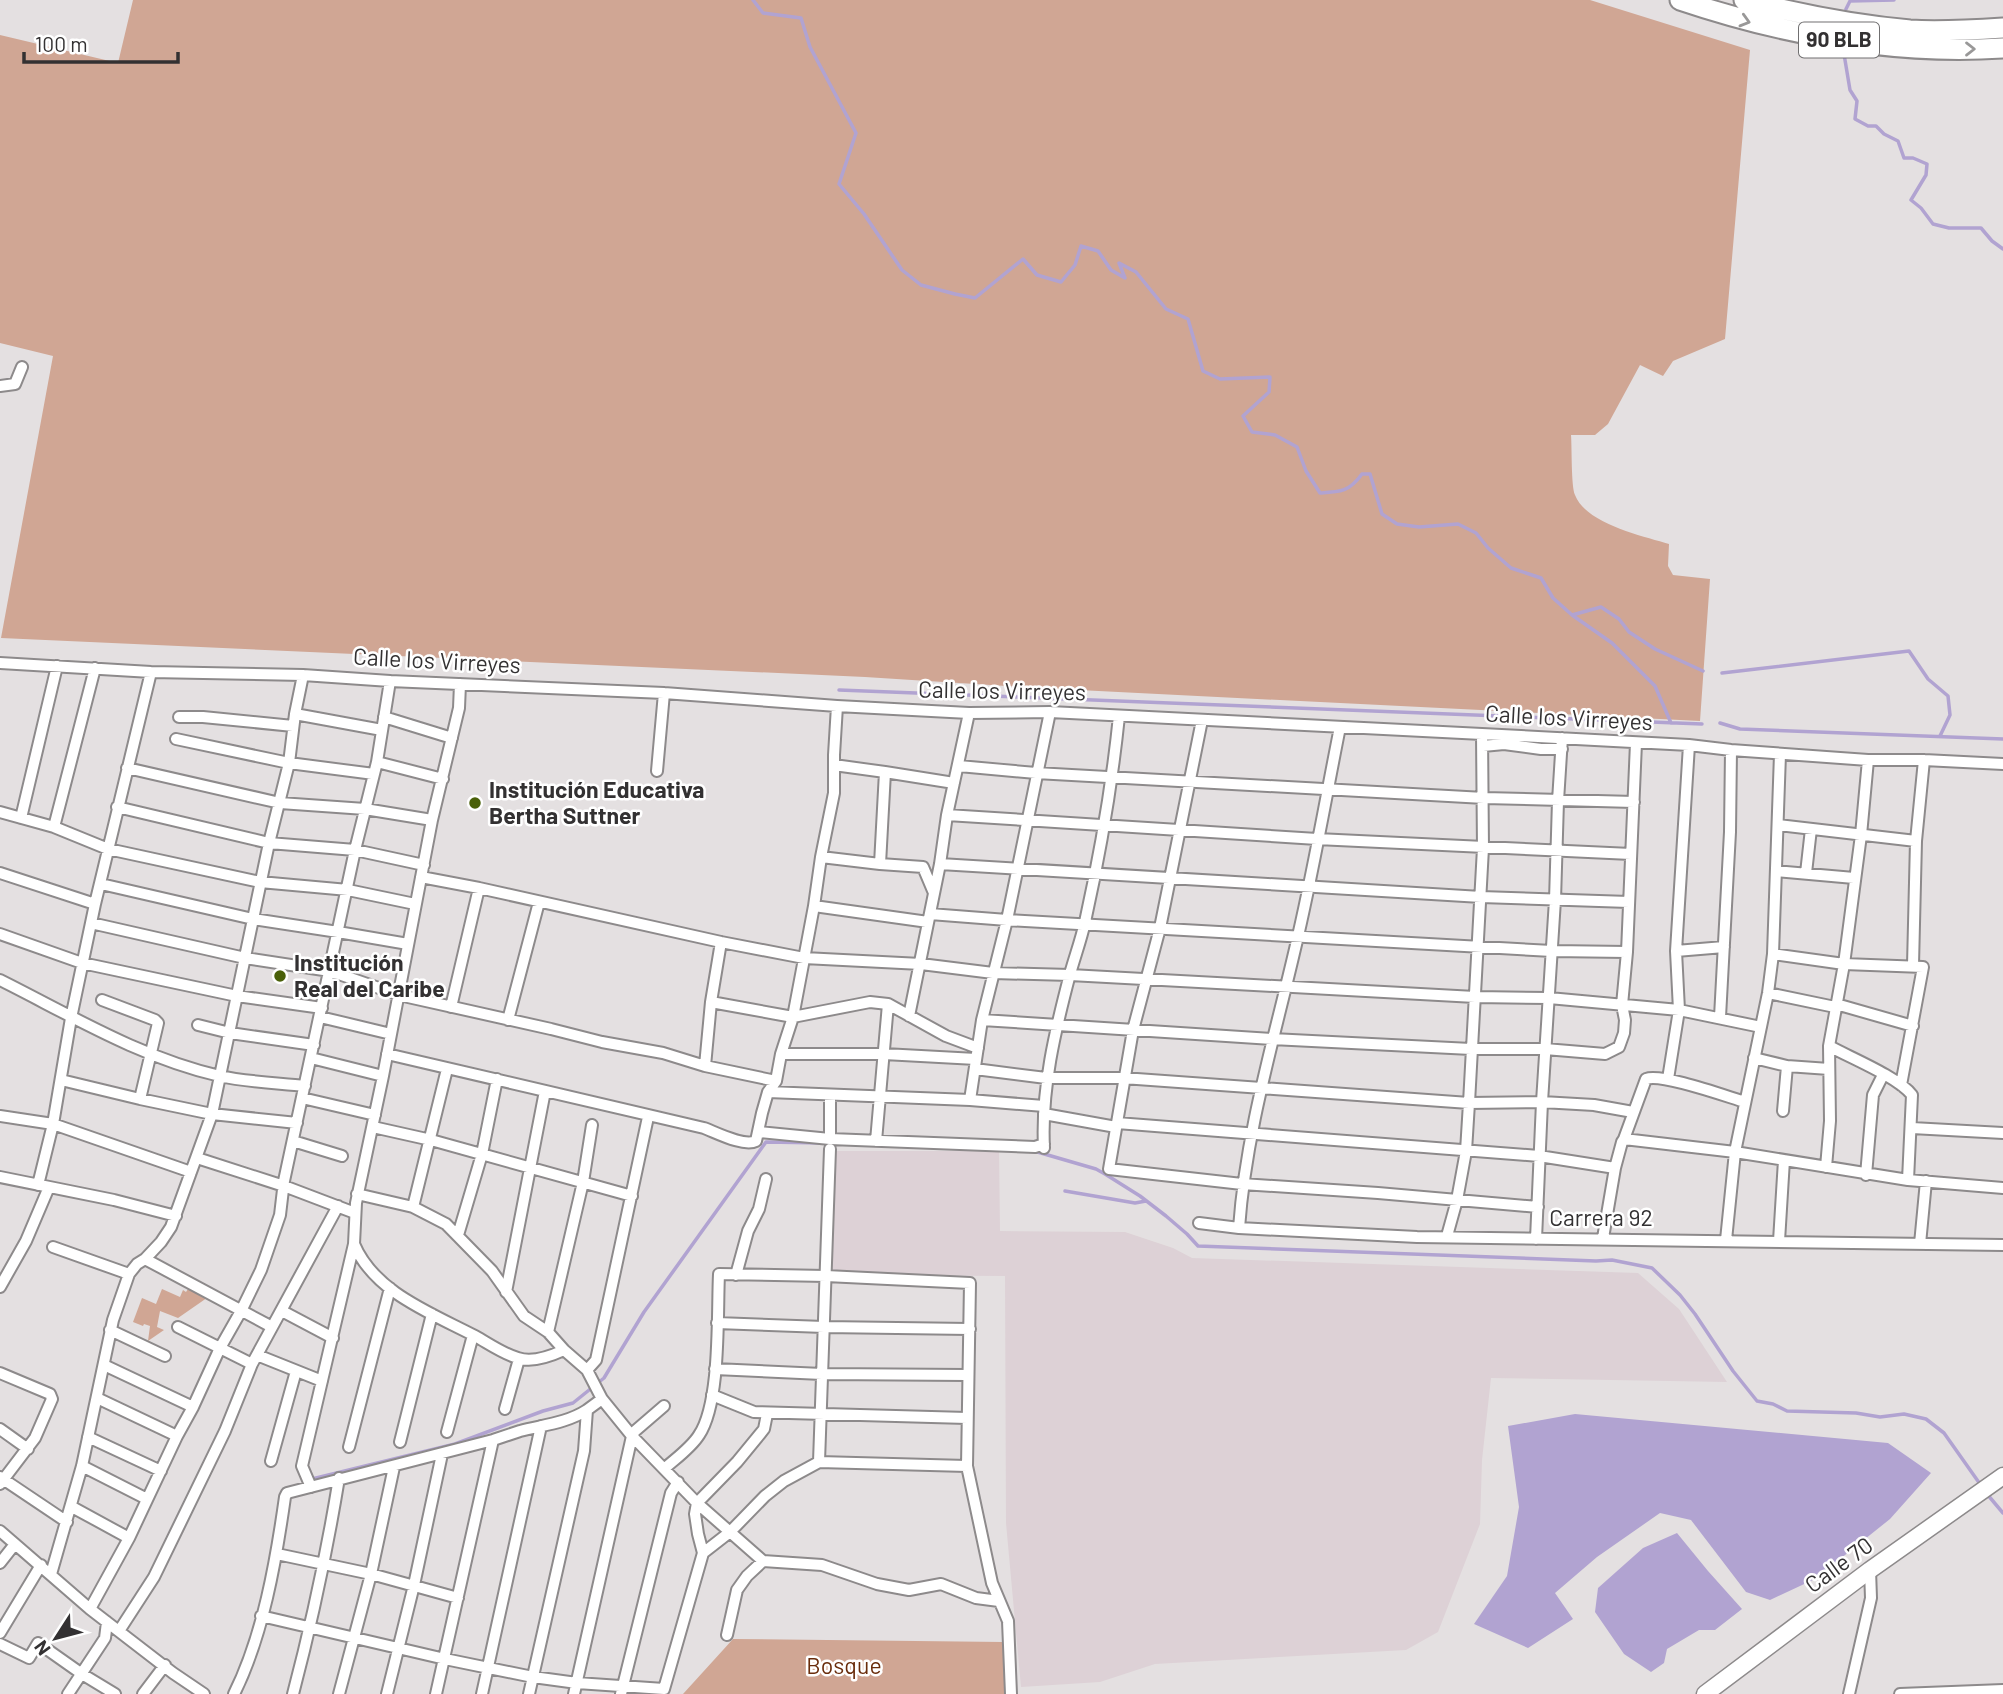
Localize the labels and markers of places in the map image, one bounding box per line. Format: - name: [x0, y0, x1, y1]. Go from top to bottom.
- place label: Institución Educativa Bertha Suttner: [489, 775, 704, 829]
- marker: Institución Educativa Bertha Suttner: [467, 795, 483, 811]
- place label: Institución Real del Caribe: [294, 948, 445, 1002]
- marker: Institución Real del Caribe: [272, 968, 288, 984]

